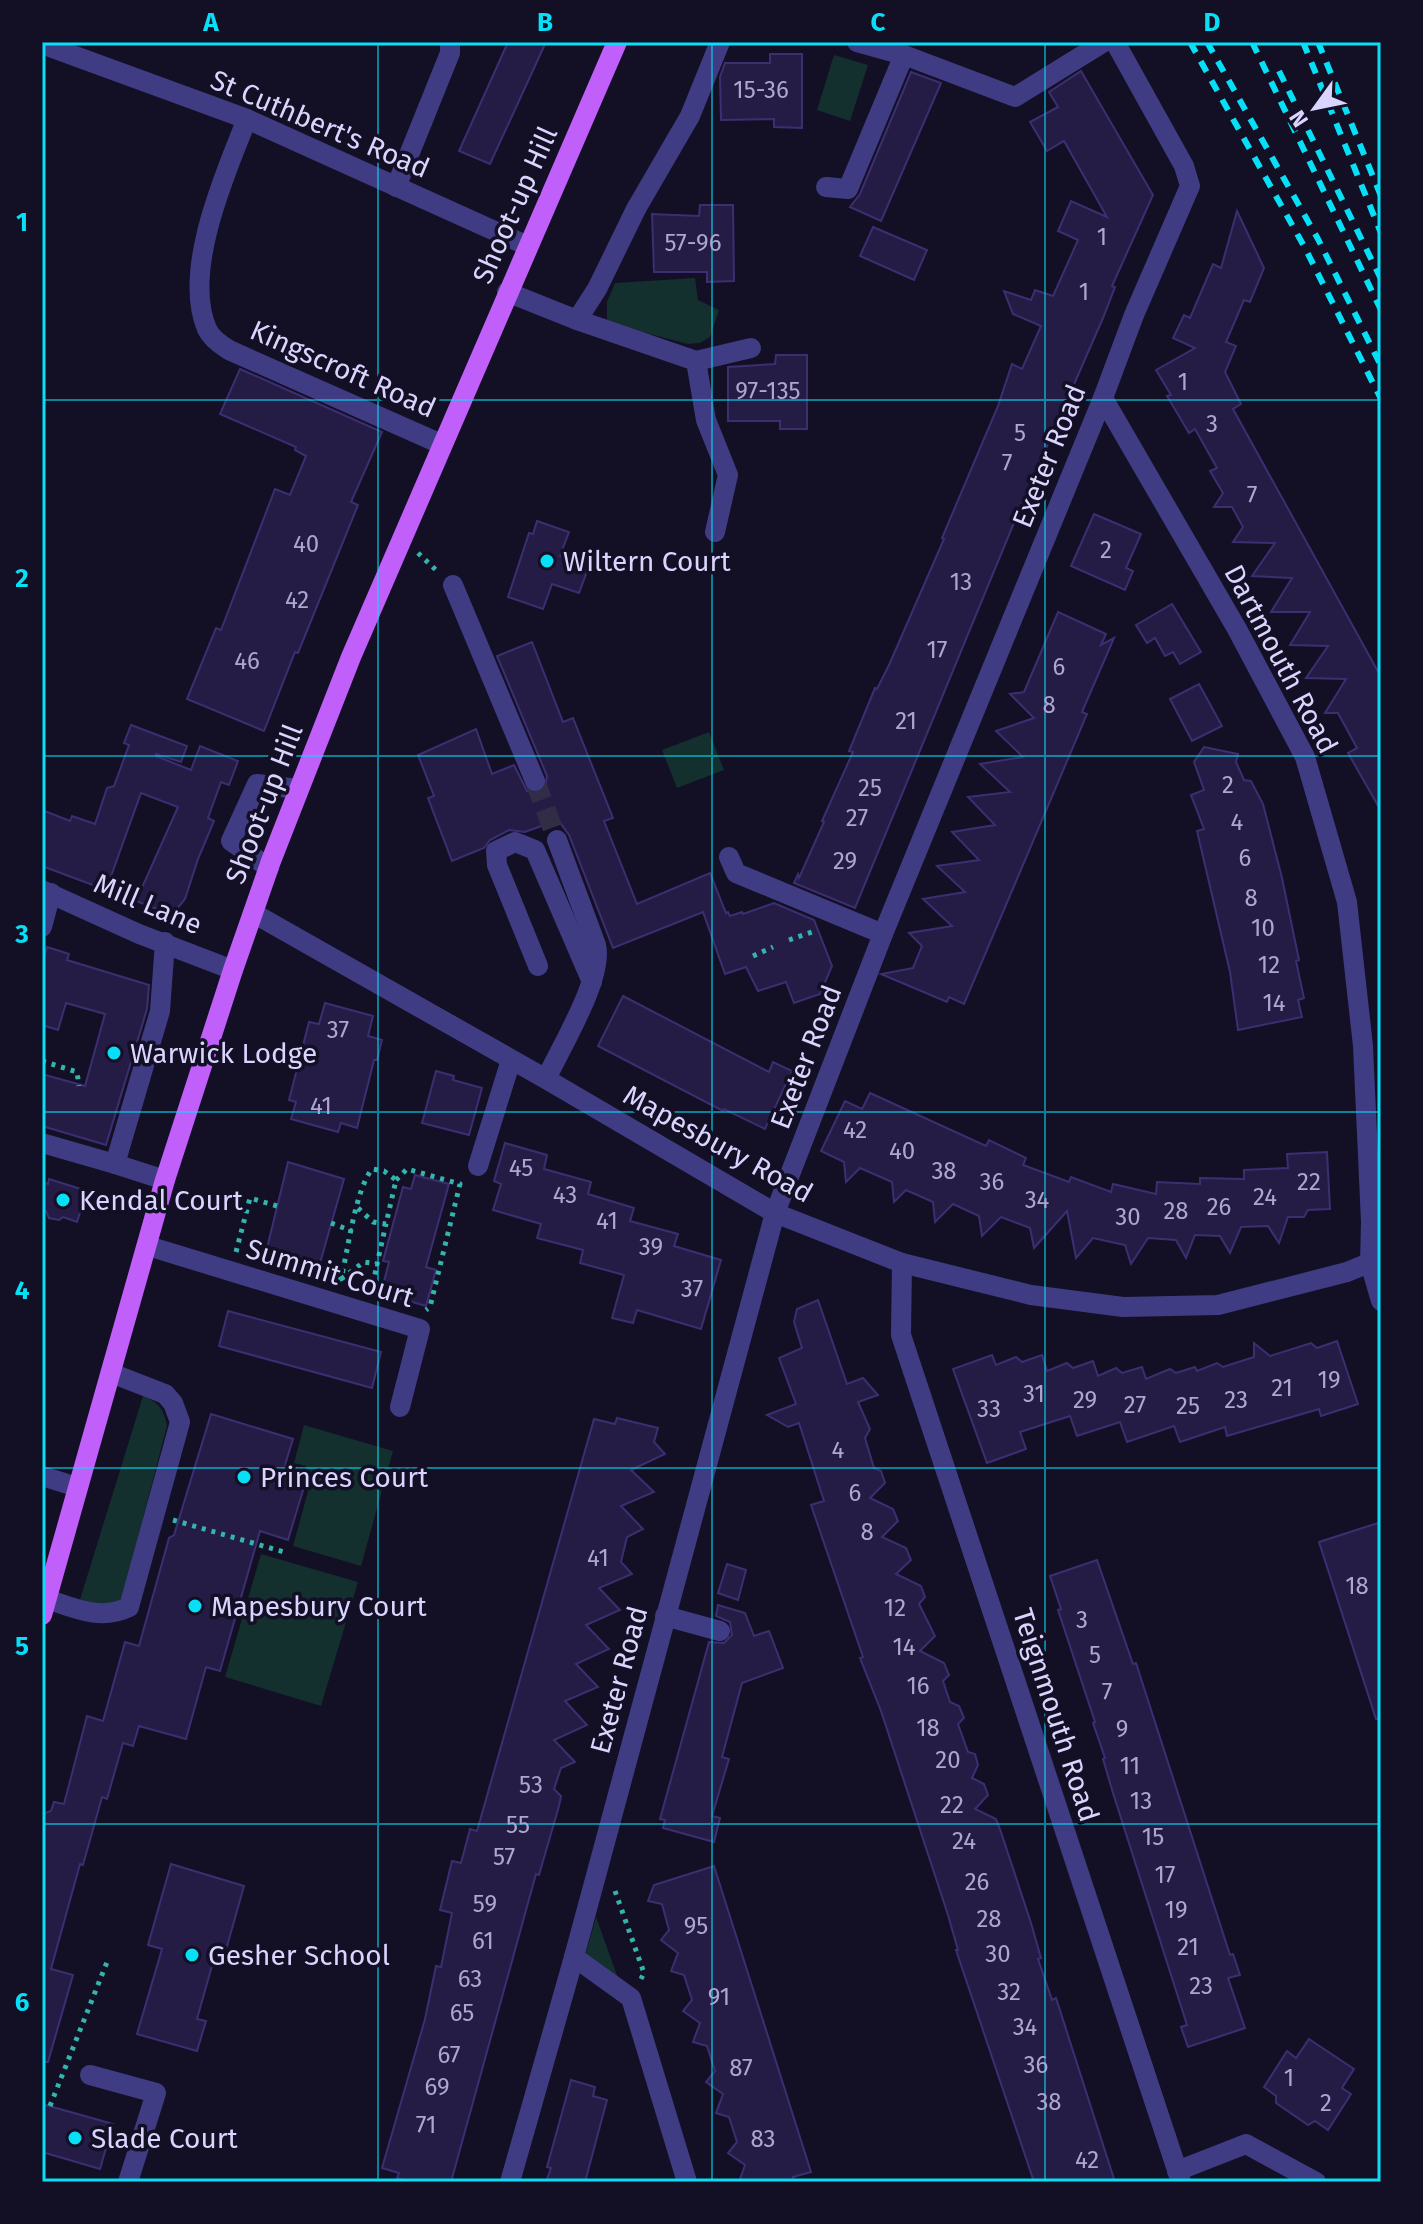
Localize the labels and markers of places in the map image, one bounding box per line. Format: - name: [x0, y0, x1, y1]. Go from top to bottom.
- place label: Wiltern Court: [563, 545, 731, 578]
- marker: Wiltern Court: [538, 552, 556, 570]
- place label: Warwick Lodge: [130, 1037, 317, 1070]
- marker: Warwick Lodge: [105, 1044, 123, 1062]
- place label: Kendal Court: [79, 1184, 244, 1217]
- marker: Kendal Court: [54, 1191, 72, 1209]
- place label: Princes Court: [260, 1461, 429, 1494]
- marker: Princes Court: [235, 1468, 253, 1486]
- place label: Mapesbury Court: [211, 1590, 427, 1623]
- marker: Mapesbury Court: [186, 1597, 204, 1615]
- place label: Gesher School: [208, 1939, 390, 1972]
- marker: Gesher School: [183, 1946, 201, 1964]
- place label: Slade Court: [91, 2122, 239, 2155]
- marker: Slade Court: [66, 2129, 84, 2147]

